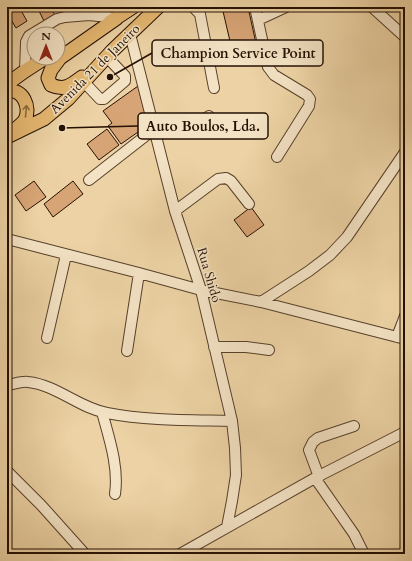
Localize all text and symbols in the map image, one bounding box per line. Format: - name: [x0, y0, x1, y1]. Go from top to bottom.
- street label: Avenida 21 de Janeiro: [46, 20, 144, 118]
- north arrow: [26, 26, 66, 66]
- text: N: [41, 29, 51, 44]
- callout: Champion Service Point: [152, 40, 323, 66]
- text: Champion Service Point: [160, 44, 316, 63]
- one-way arrow: [22, 105, 30, 118]
- callout: Auto Boulos, Lda.: [138, 113, 268, 139]
- text: Auto Boulos, Lda.: [146, 117, 260, 136]
- street label: Rua Shido: [193, 245, 225, 305]

